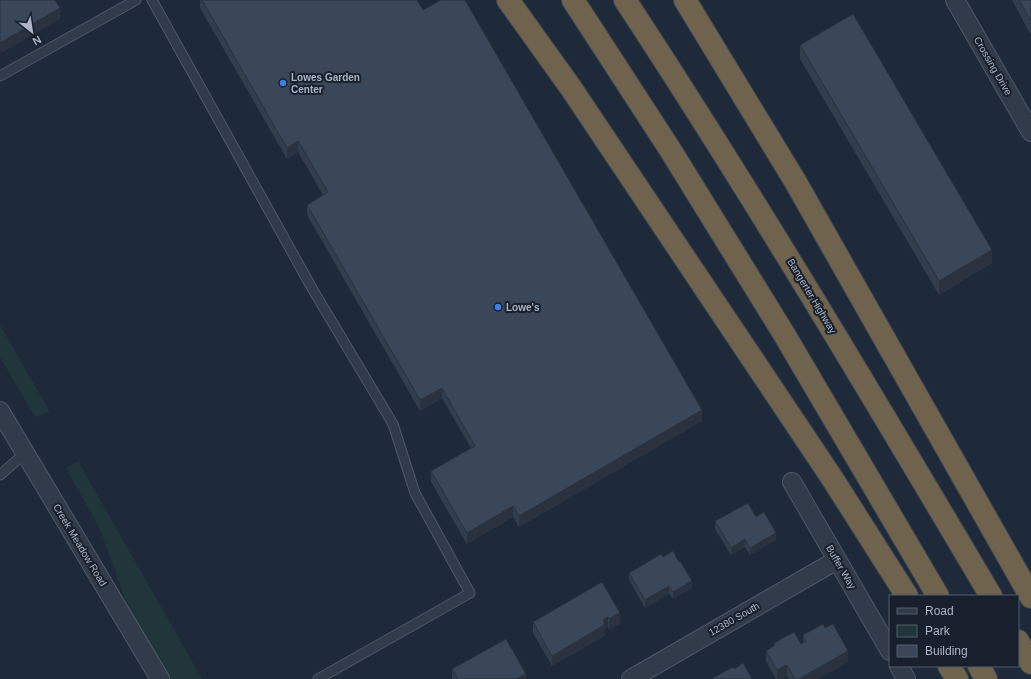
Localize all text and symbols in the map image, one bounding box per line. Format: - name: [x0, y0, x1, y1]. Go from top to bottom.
- north arrow: [12, 12, 52, 52]
- text: N: [31, 33, 43, 48]
- street label: Crossing Drive: [972, 35, 1014, 98]
- place label: Lowes Garden Center: [291, 72, 360, 95]
- marker: Lowes Garden Center: [278, 78, 288, 88]
- street label: Bangerter Highway: [785, 257, 839, 335]
- marker: Lowe's: [493, 302, 503, 312]
- place label: Lowe's: [506, 302, 540, 313]
- street label: Creek Meadow Road: [51, 502, 109, 588]
- street label: Buffer Way: [824, 543, 858, 591]
- legend: [889, 595, 1019, 667]
- street label: 12380 South: [707, 600, 761, 638]
- text: Road: [925, 604, 954, 618]
- text: Park: [925, 624, 951, 638]
- text: Building: [925, 644, 968, 658]

